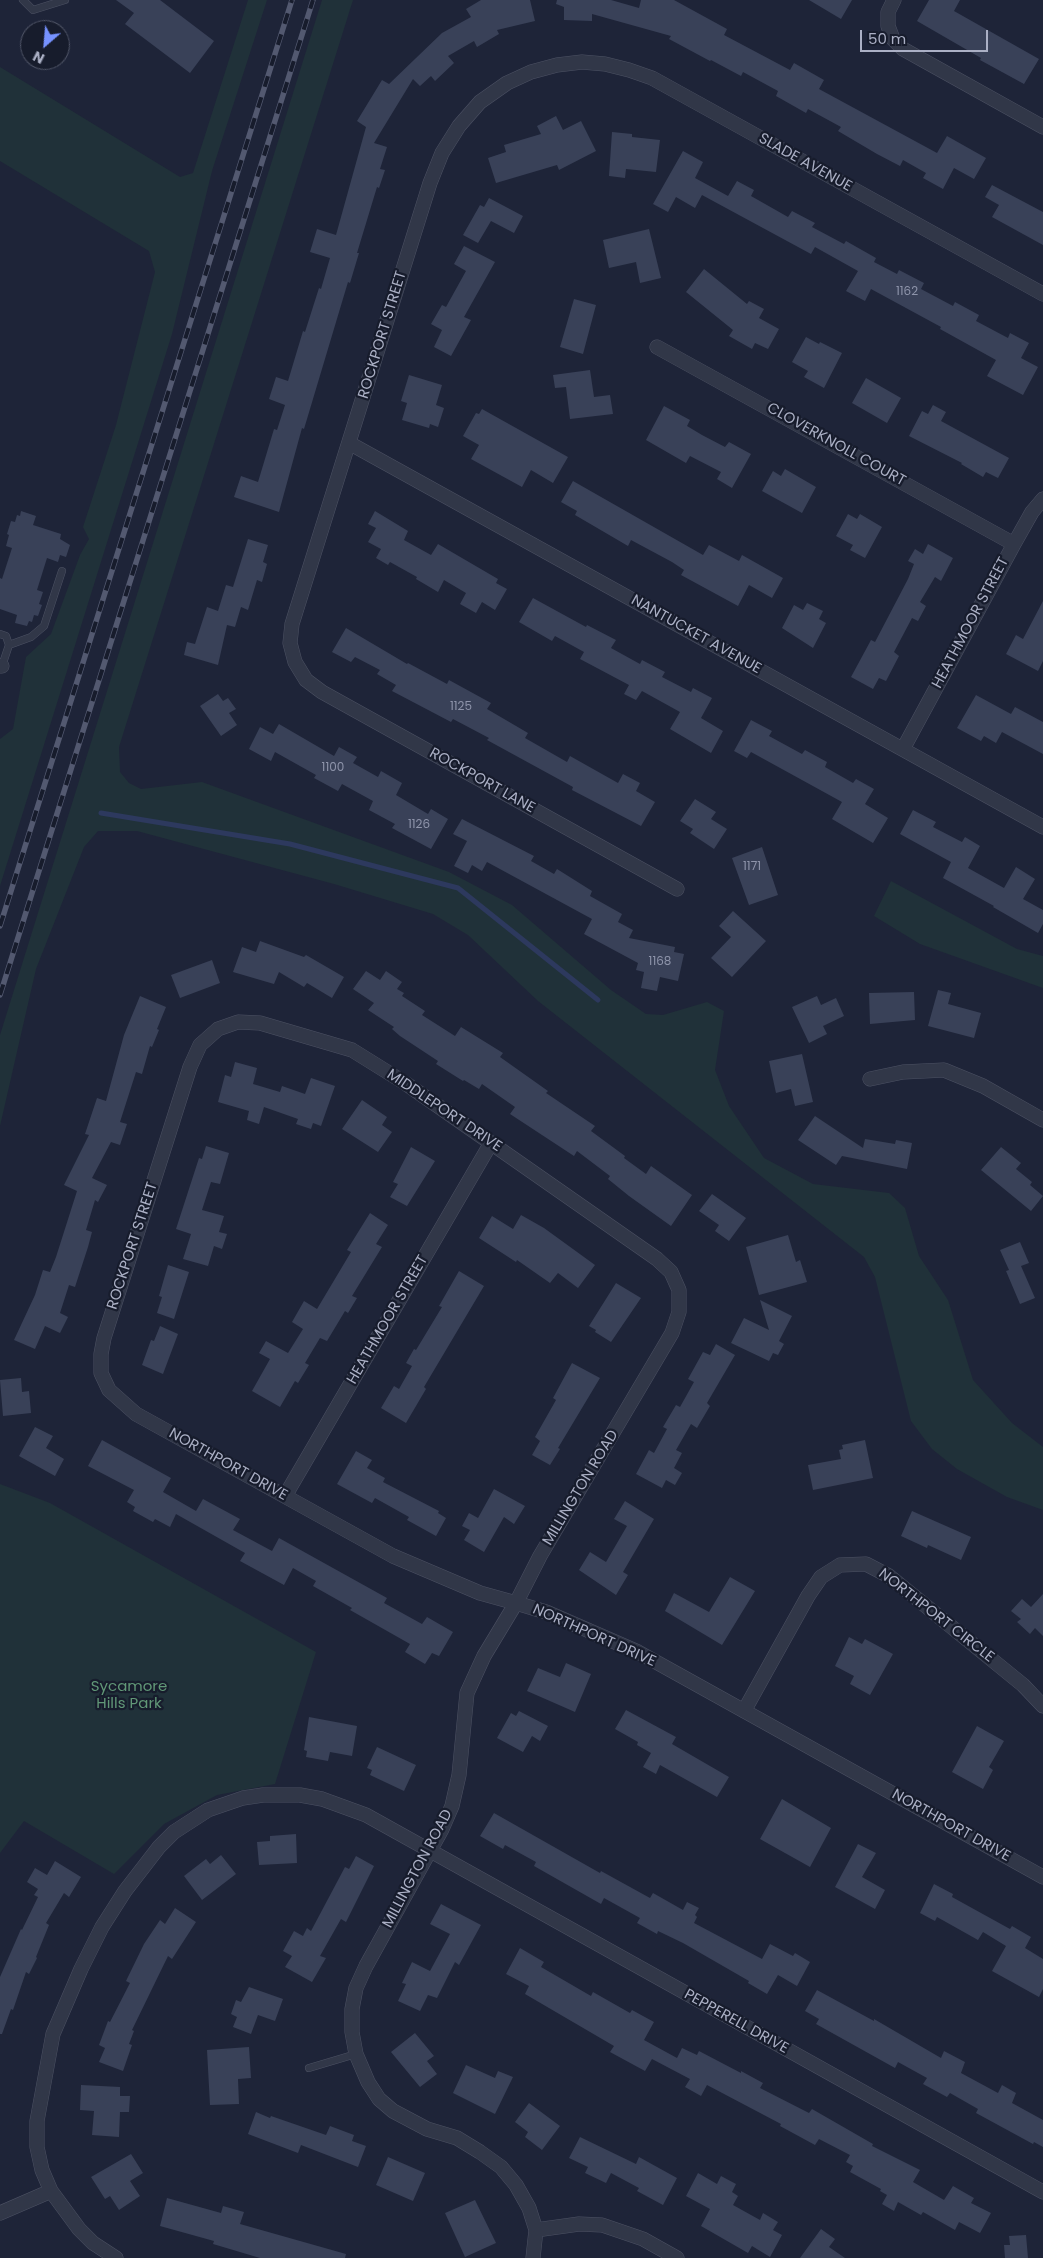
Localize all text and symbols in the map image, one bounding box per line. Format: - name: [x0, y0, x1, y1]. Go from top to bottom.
- north arrow: [20, 20, 70, 70]
- scale bar: [863, 20, 990, 52]
- text: 50 m: [868, 28, 906, 49]
- text: N: [29, 46, 48, 69]
- street label: SLADE AVENUE: [755, 130, 855, 196]
- street label: ROCKPORT STREET: [355, 269, 411, 401]
- house number: 1162: [896, 285, 918, 299]
- street label: CLOVERKNOLL COURT: [763, 399, 909, 491]
- street label: HEATHMOOR STREET: [929, 554, 1013, 692]
- street label: NANTUCKET AVENUE: [628, 592, 764, 678]
- house number: 1125: [450, 700, 472, 714]
- street label: ROCKPORT LANE: [426, 745, 538, 817]
- house number: 1100: [322, 761, 344, 775]
- house number: 1126: [408, 818, 430, 832]
- house number: 1171: [743, 860, 761, 874]
- house number: 1168: [649, 955, 671, 969]
- street label: MIDDLEPORT DRIVE: [383, 1066, 505, 1156]
- street label: ROCKPORT STREET: [104, 1180, 162, 1312]
- street label: HEATHMOOR STREET: [344, 1252, 432, 1388]
- street label: NORTHPORT DRIVE: [166, 1425, 290, 1505]
- street label: MILLINGTON ROAD: [539, 1427, 623, 1549]
- street label: NORTHPORT CIRCLE: [875, 1565, 997, 1667]
- street label: NORTHPORT DRIVE: [530, 1601, 658, 1671]
- park label: Sycamore Hills Park: [91, 1678, 167, 1713]
- street label: NORTHPORT DRIVE: [889, 1786, 1013, 1866]
- street label: MILLINGTON ROAD: [379, 1807, 457, 1931]
- street label: PEPPERELL DRIVE: [681, 1986, 791, 2058]

